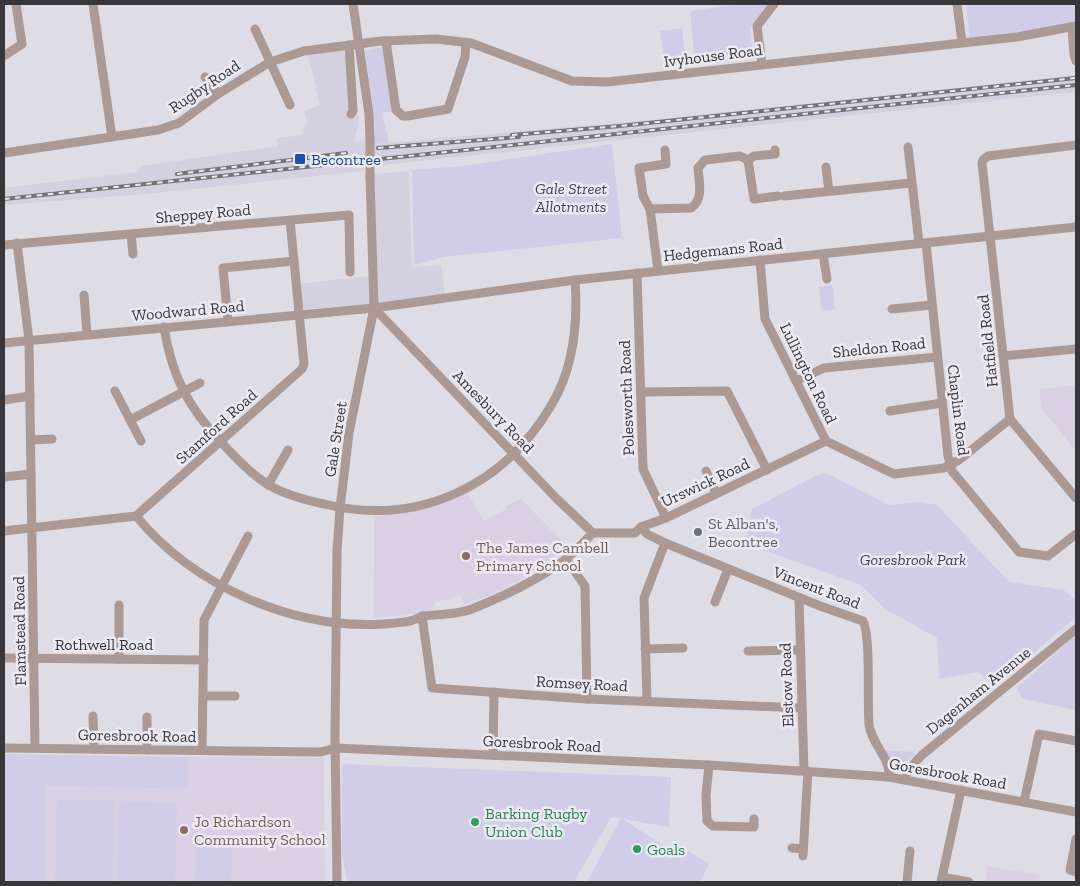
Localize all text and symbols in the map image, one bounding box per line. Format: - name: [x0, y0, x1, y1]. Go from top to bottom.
- street label: Ivyhouse Road: [663, 40, 764, 71]
- street label: Rugby Road: [165, 56, 244, 117]
- place label: Becontree: [311, 150, 381, 169]
- marker: Becontree: [293, 152, 307, 166]
- park label: Gale Street Allotments: [534, 179, 607, 216]
- street label: Sheppey Road: [155, 200, 252, 227]
- street label: Hedgemans Road: [662, 234, 784, 265]
- street label: Hatfield Road: [973, 293, 1002, 388]
- street label: Woodward Road: [131, 296, 245, 325]
- street label: Lullington Road: [776, 320, 841, 427]
- street label: Sheldon Road: [832, 333, 927, 362]
- street label: Polesworth Road: [615, 340, 638, 456]
- street label: Chaplin Road: [943, 363, 974, 457]
- street label: Amesbury Road: [449, 366, 538, 457]
- street label: Stamford Road: [172, 385, 261, 468]
- street label: Gale Street: [320, 400, 351, 478]
- street label: Urswick Road: [658, 454, 753, 511]
- place label: St Alban's, Becontree: [708, 514, 779, 551]
- marker: St Alban's, Becontree: [692, 526, 704, 538]
- place label: The James Cambell Primary School: [476, 538, 609, 575]
- marker: The James Cambell Primary School: [460, 550, 472, 562]
- park label: Goresbrook Park: [860, 550, 966, 569]
- street label: Vincent Road: [770, 562, 863, 613]
- street label: Flamstead Road: [9, 576, 30, 686]
- street label: Rothwell Road: [55, 635, 154, 654]
- street label: Elstow Road: [776, 642, 797, 728]
- street label: Dagenham Avenue: [922, 642, 1034, 738]
- street label: Romsey Road: [536, 672, 629, 695]
- street label: Goresbrook Road: [78, 725, 197, 746]
- street label: Goresbrook Road: [482, 731, 602, 756]
- street label: Goresbrook Road: [888, 754, 1008, 793]
- place label: Barking Rugby Union Club: [485, 804, 588, 841]
- place label: Jo Richardson Community School: [194, 812, 326, 849]
- marker: Barking Rugby Union Club: [469, 816, 481, 828]
- marker: Jo Richardson Community School: [178, 824, 190, 836]
- place label: Goals: [647, 840, 685, 859]
- marker: Goals: [631, 843, 643, 855]

